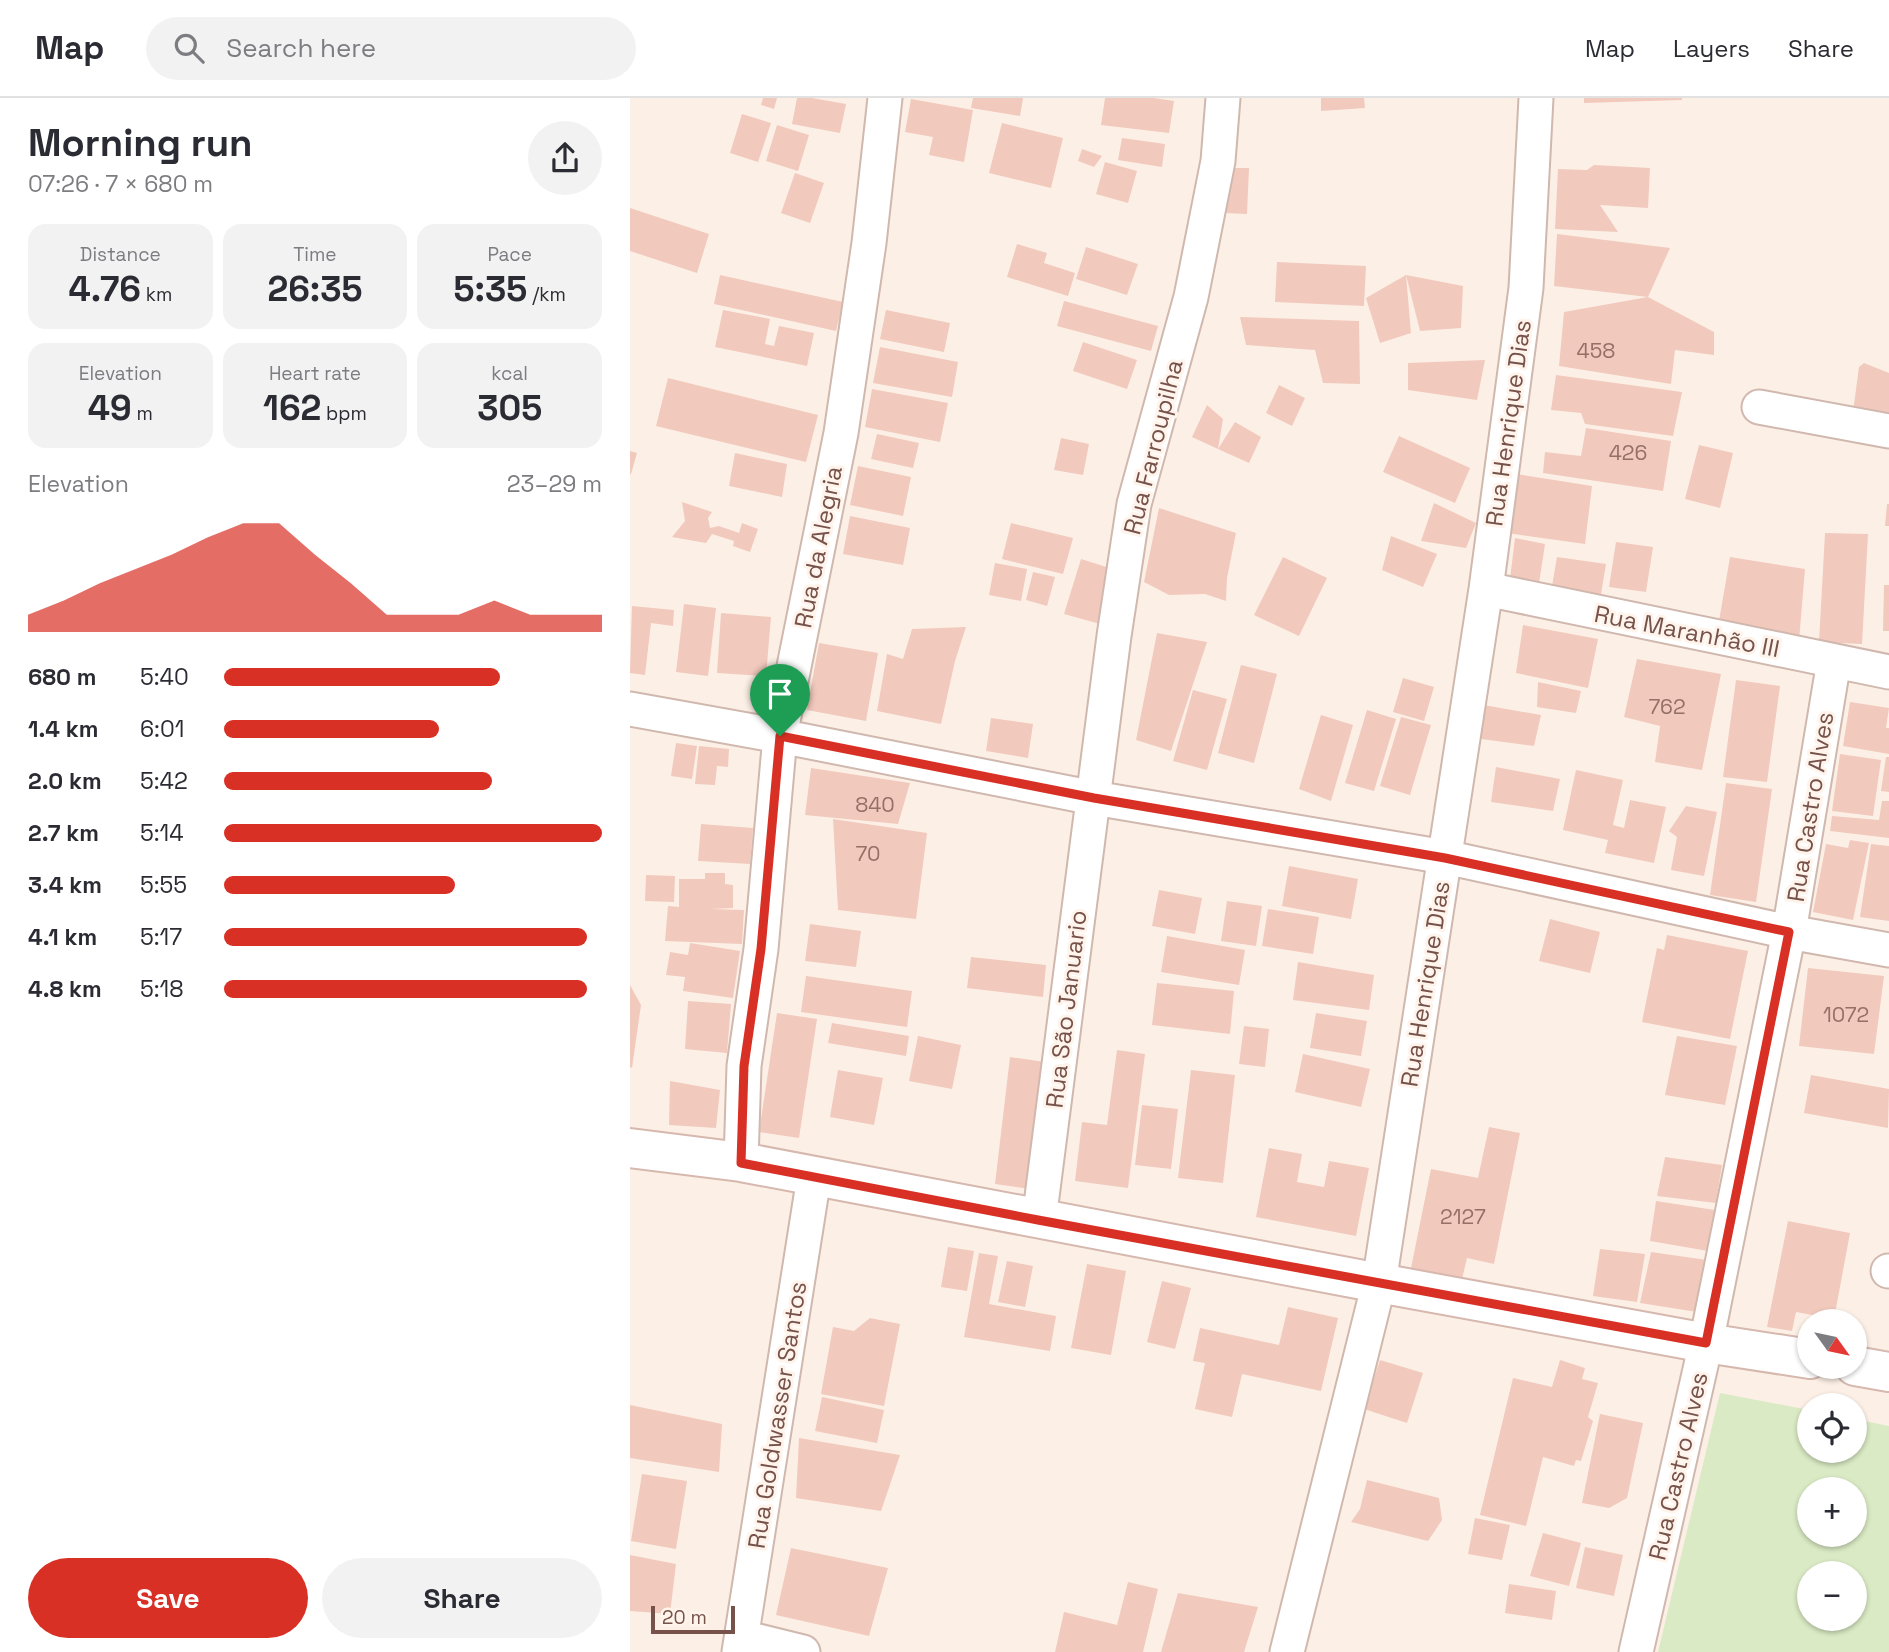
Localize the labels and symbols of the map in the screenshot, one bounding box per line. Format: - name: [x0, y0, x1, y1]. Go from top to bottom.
- street label: Rua Henrique Dias: [1478, 318, 1538, 528]
- house number: 458: [1577, 337, 1615, 364]
- street label: Rua Farroupilha: [1116, 356, 1190, 538]
- house number: 426: [1609, 439, 1647, 466]
- street label: Rua da Alegria: [787, 463, 849, 631]
- street label: Rua Maranhão III: [1592, 598, 1782, 664]
- pin: [750, 664, 810, 736]
- house number: 762: [1648, 693, 1686, 720]
- street label: Rua Castro Alves: [1780, 710, 1840, 904]
- house number: 840: [855, 791, 895, 818]
- house number: 70: [855, 840, 881, 867]
- street label: Rua Henrique Dias: [1393, 879, 1457, 1089]
- street label: Rua São Januario: [1038, 908, 1094, 1110]
- house number: 1072: [1823, 1001, 1869, 1028]
- house number: 2127: [1440, 1203, 1486, 1230]
- street label: Rua Goldwasser Santos: [741, 1279, 813, 1551]
- north arrow: [1797, 1309, 1867, 1379]
- street label: Rua Castro Alves: [1641, 1369, 1715, 1563]
- scale bar: [651, 1603, 735, 1635]

